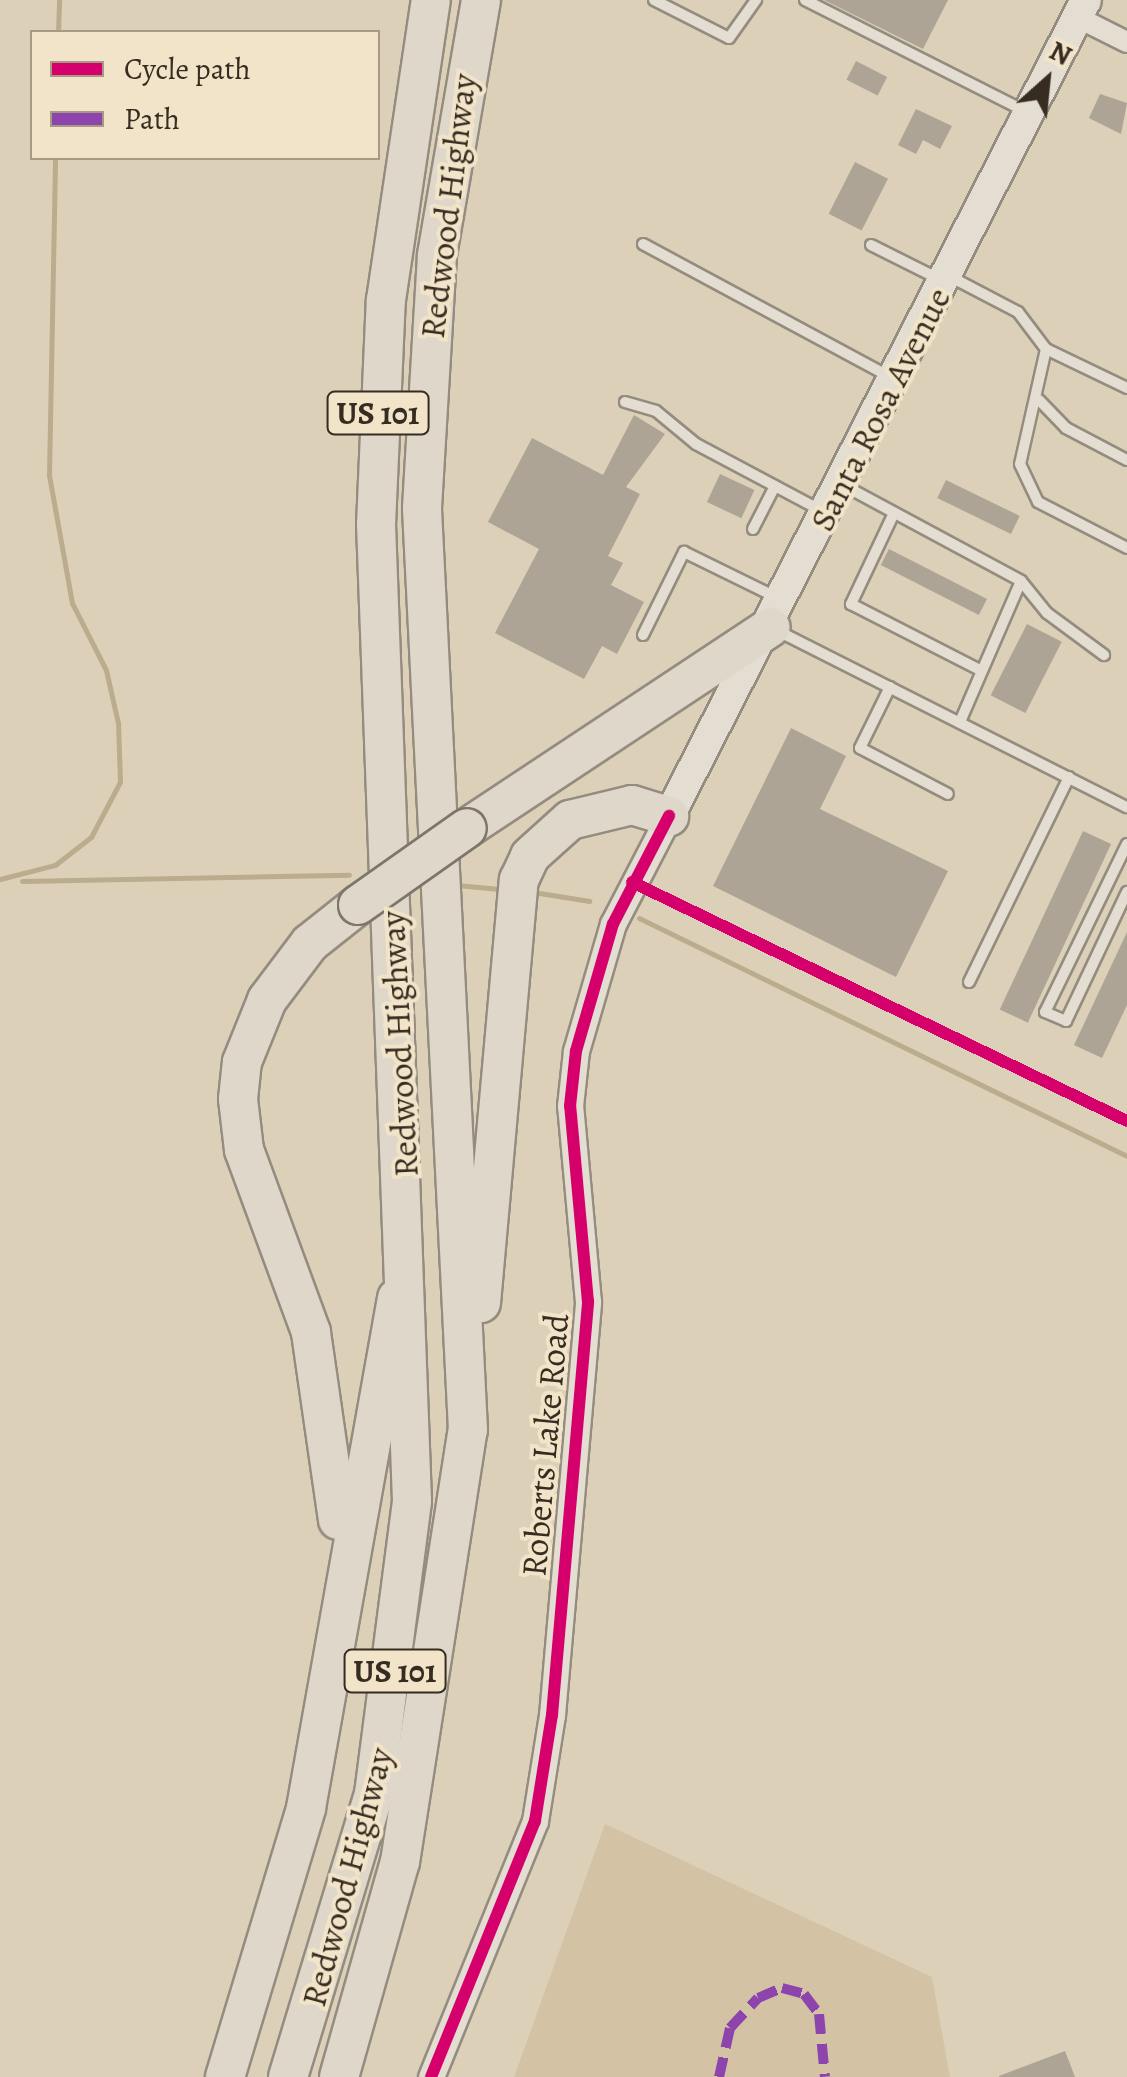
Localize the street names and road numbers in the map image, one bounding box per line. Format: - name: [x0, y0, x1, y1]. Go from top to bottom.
- street label: Redwood Highway: [411, 71, 485, 341]
- street label: Santa Rosa Avenue: [801, 280, 959, 538]
- road number: US 101: [326, 386, 430, 440]
- street label: Redwood Highway: [371, 910, 427, 1178]
- street label: Roberts Lake Road: [513, 1312, 577, 1578]
- road number: US 101: [342, 1644, 448, 1698]
- street label: Redwood Highway: [292, 1743, 402, 2011]

